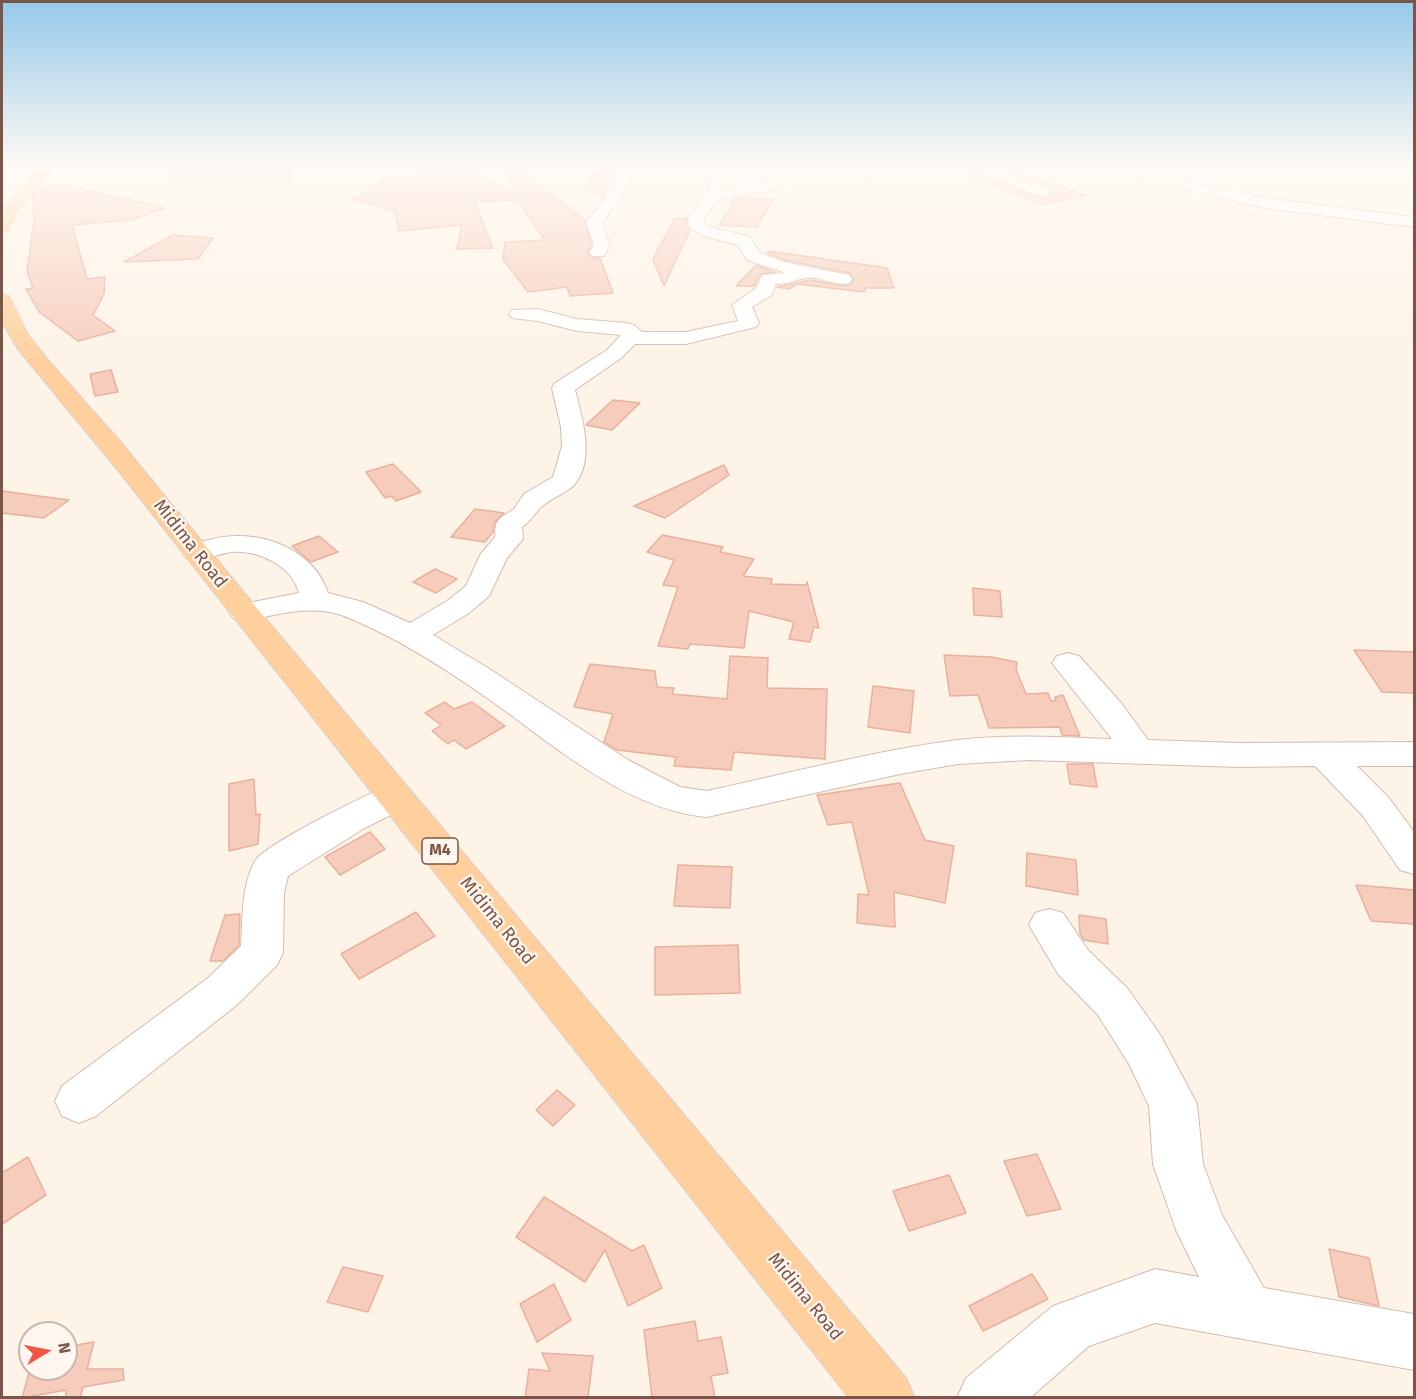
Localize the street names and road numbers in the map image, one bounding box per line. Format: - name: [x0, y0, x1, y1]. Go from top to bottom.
- street label: Midima Road: [149, 495, 231, 593]
- road number: M4: [422, 838, 458, 864]
- street label: Midima Road: [455, 873, 539, 969]
- street label: Midima Road: [763, 1249, 847, 1345]

